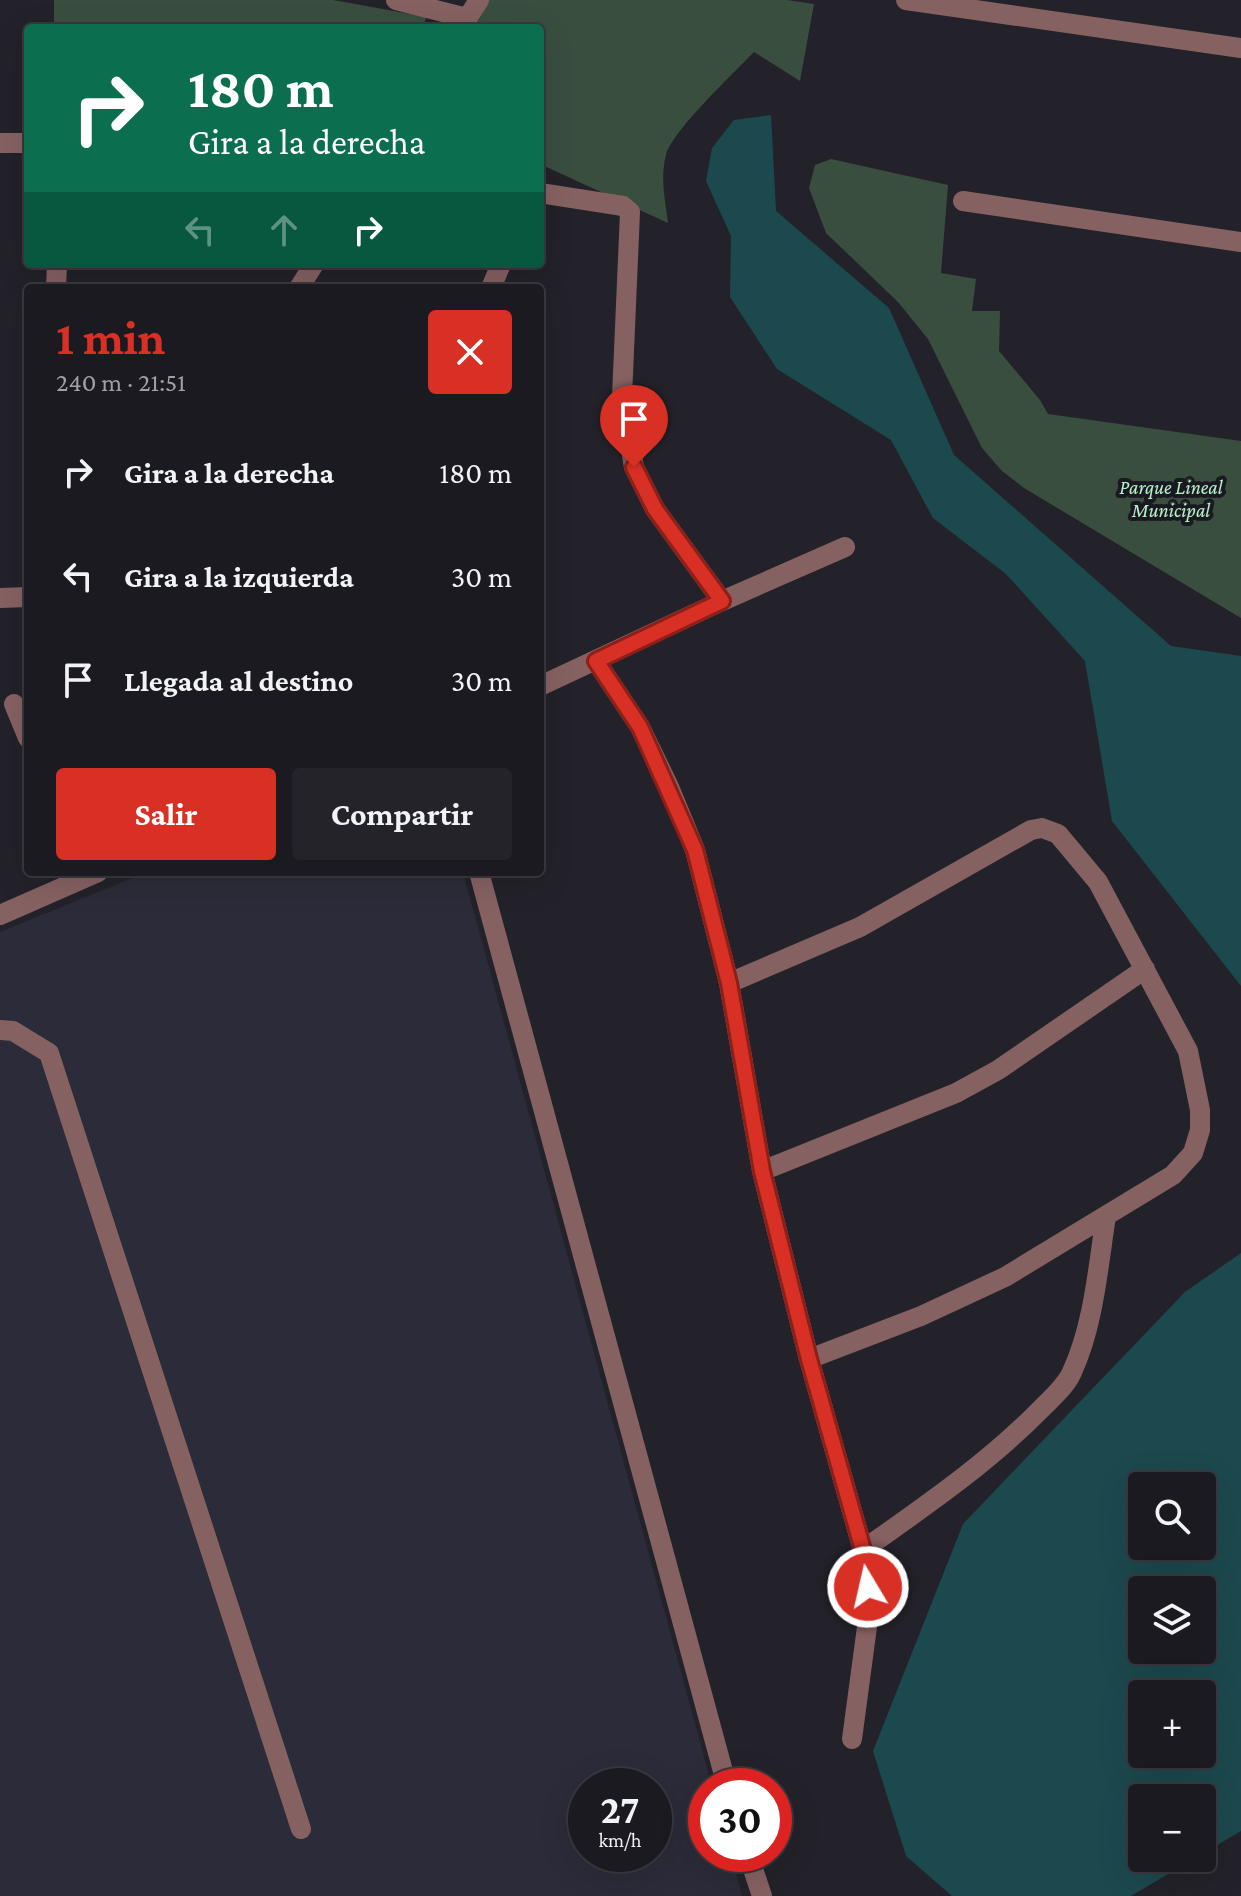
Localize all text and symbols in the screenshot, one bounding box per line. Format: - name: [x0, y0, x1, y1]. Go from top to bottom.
- icon: right: [56, 56, 160, 160]
- text: 180 m: [188, 57, 334, 119]
- text: Gira a la derecha: [188, 122, 425, 162]
- icon: left: [178, 208, 222, 252]
- icon: ahead: [262, 208, 306, 252]
- icon: right: [346, 208, 390, 252]
- button: close: [428, 310, 512, 394]
- text: 1 min: [56, 311, 165, 364]
- text: 240 m · 21:51: [56, 368, 186, 397]
- pin: [600, 385, 668, 467]
- icon: arrive: [612, 397, 656, 441]
- icon: right: [56, 450, 100, 494]
- text: Gira a la derecha: [124, 456, 334, 489]
- text: 180 m: [439, 456, 512, 489]
- park label: Parque Lineal Municipal: [1119, 476, 1224, 522]
- icon: left: [56, 554, 100, 598]
- text: Gira a la izquierda: [124, 560, 354, 593]
- text: 30 m: [451, 560, 512, 593]
- icon: arrive: [56, 658, 100, 702]
- text: Llegada al destino: [124, 664, 353, 697]
- text: 30 m: [451, 664, 512, 697]
- button: Salir: [56, 768, 276, 860]
- button: Compartir: [292, 768, 512, 860]
- map controls: [1128, 1472, 1216, 1872]
- button: search: [1128, 1472, 1216, 1560]
- position arrow: [826, 1545, 910, 1629]
- button: layers: [1128, 1576, 1216, 1664]
- button: +: [1128, 1680, 1216, 1768]
- speed limit sign: 30: [688, 1768, 792, 1872]
- button: −: [1128, 1784, 1216, 1872]
- text: 27: [601, 1787, 639, 1832]
- text: km/h: [598, 1829, 642, 1851]

